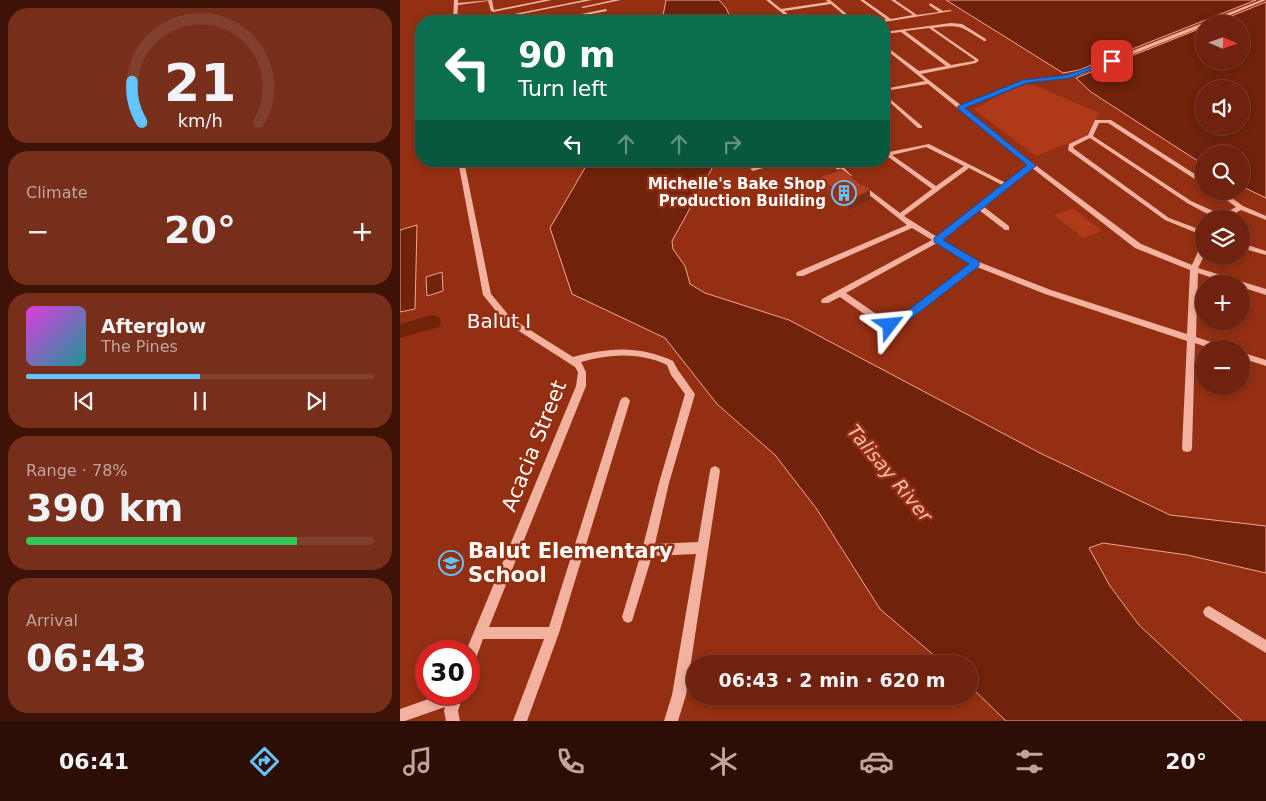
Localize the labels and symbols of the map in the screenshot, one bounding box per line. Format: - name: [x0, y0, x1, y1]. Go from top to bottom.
- north arrow: [1195, 15, 1250, 70]
- pin: [1091, 40, 1133, 82]
- place label: Michelle's Bake Shop Production Building: [648, 175, 826, 210]
- building icon: Michelle's Bake Shop Production Building: [831, 180, 857, 206]
- position arrow: [863, 298, 915, 350]
- district label: Balut Ⅰ: [467, 309, 531, 333]
- street label: Acacia Street: [497, 377, 571, 515]
- water label: Talisay River: [843, 420, 938, 527]
- place label: Balut Elementary School: [468, 539, 673, 587]
- school or university icon: Balut Elementary School: [438, 550, 464, 576]
- speed limit sign: 30: [415, 640, 480, 705]

